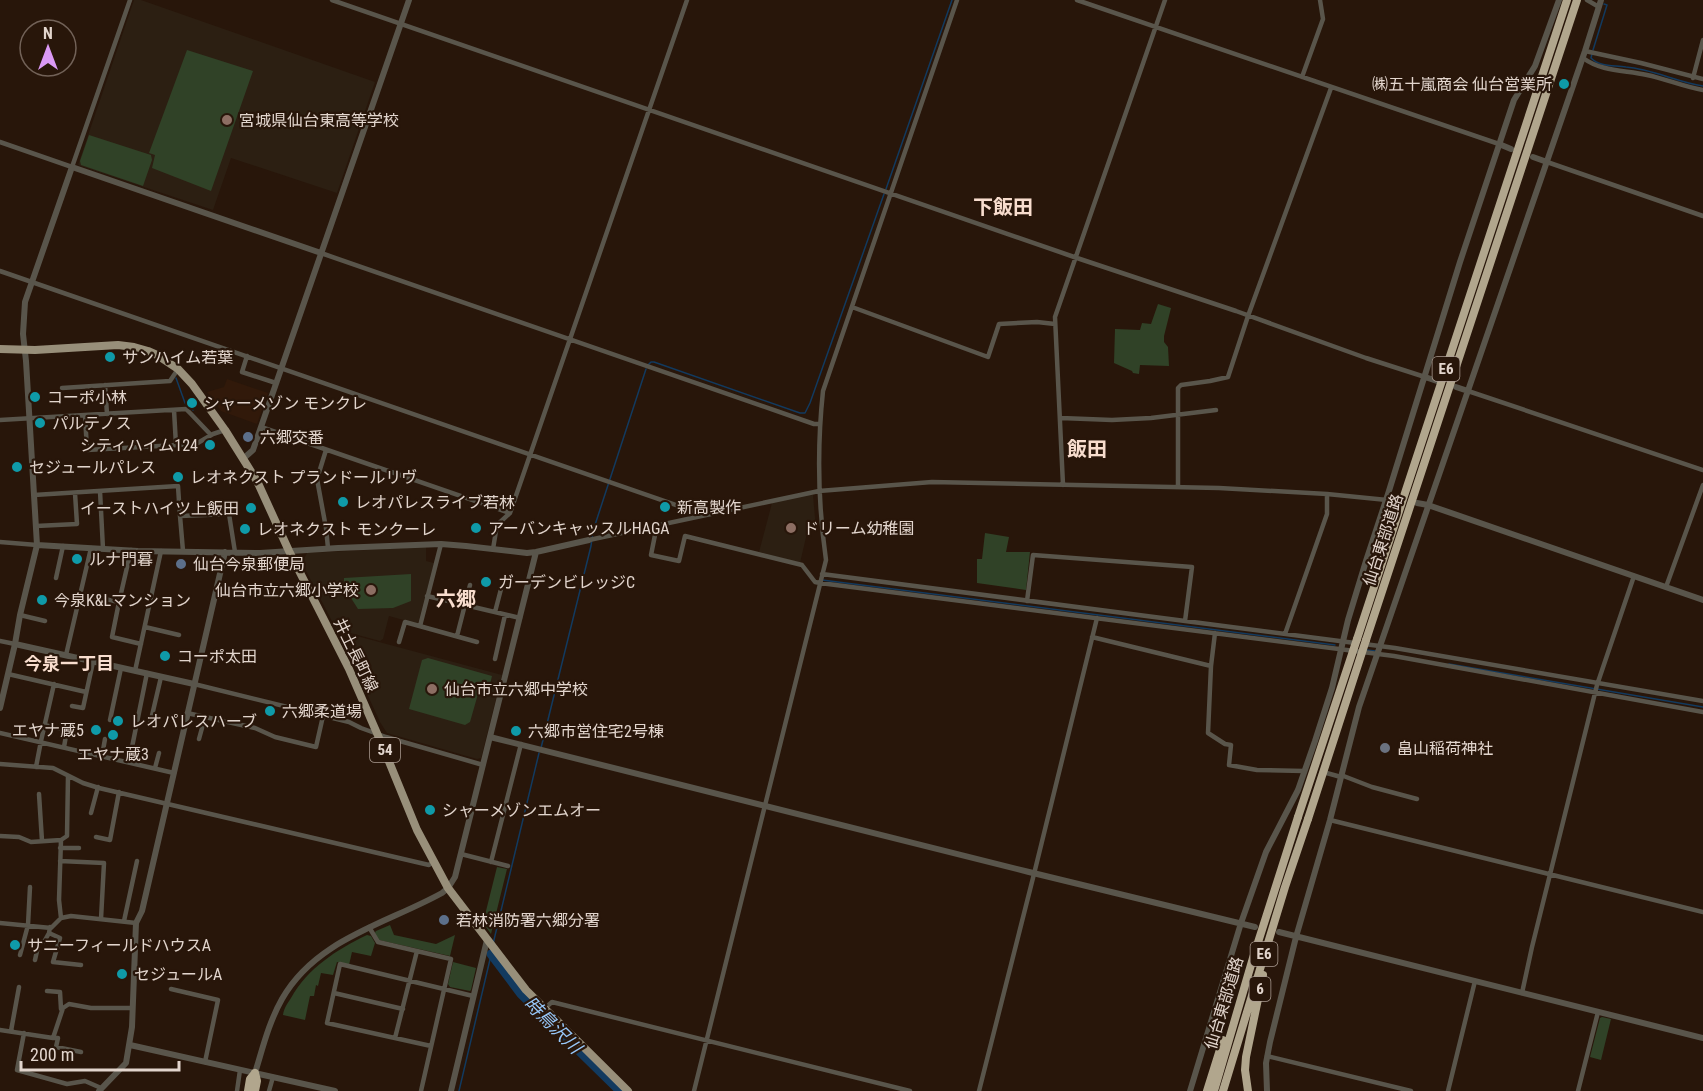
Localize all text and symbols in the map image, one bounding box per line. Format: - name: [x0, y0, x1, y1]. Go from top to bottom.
- north arrow: [18, 18, 78, 78]
- text: N: [43, 24, 53, 43]
- place label: ㈱五十嵐商会 仙台営業所: [1372, 75, 1552, 94]
- marker: ㈱五十嵐商会 仙台営業所: [1557, 77, 1571, 91]
- place label: 宮城県仙台東高等学校: [239, 111, 399, 130]
- marker: 宮城県仙台東高等学校: [220, 113, 234, 127]
- district label: 下飯田: [973, 195, 1033, 219]
- place label: サンハイム若葉: [122, 348, 233, 367]
- marker: サンハイム若葉: [103, 350, 117, 364]
- road number: E6: [1432, 357, 1460, 381]
- place label: コーポ小林: [47, 388, 127, 407]
- marker: コーポ小林: [28, 390, 42, 404]
- place label: シャーメゾン モンクレ: [204, 394, 367, 413]
- marker: シャーメゾン モンクレ: [185, 396, 199, 410]
- place label: パルテノス: [52, 414, 132, 433]
- marker: パルテノス: [33, 416, 47, 430]
- place label: 六郷交番: [260, 428, 324, 447]
- marker: 六郷交番: [241, 430, 255, 444]
- place label: シティハイム124: [80, 436, 198, 455]
- district label: 飯田: [1067, 437, 1107, 461]
- marker: シティハイム124: [203, 438, 217, 452]
- place label: セジュールパレス: [29, 458, 156, 477]
- marker: セジュールパレス: [10, 460, 24, 474]
- place label: レオネクスト プランドールリヴ: [190, 468, 417, 487]
- marker: レオネクスト プランドールリヴ: [171, 470, 185, 484]
- street label: 仙台東部道路: [1359, 491, 1407, 589]
- place label: レオパレスライブ若林: [355, 493, 515, 512]
- marker: レオパレスライブ若林: [336, 495, 350, 509]
- place label: 新高製作: [677, 498, 741, 517]
- place label: イーストハイツ上飯田: [80, 499, 239, 518]
- marker: 新高製作: [658, 500, 672, 514]
- marker: イーストハイツ上飯田: [244, 501, 258, 515]
- place label: アーバンキャッスルHAGA: [488, 519, 670, 538]
- place label: ドリーム幼稚園: [803, 519, 915, 538]
- place label: レオネクスト モンクーレ: [257, 520, 436, 539]
- marker: アーバンキャッスルHAGA: [469, 521, 483, 535]
- marker: ドリーム幼稚園: [784, 521, 798, 535]
- marker: レオネクスト モンクーレ: [238, 522, 252, 536]
- place label: ルナ門暮: [89, 550, 153, 569]
- marker: ルナ門暮: [70, 552, 84, 566]
- place label: 仙台今泉郵便局: [193, 555, 305, 574]
- marker: 仙台今泉郵便局: [174, 557, 188, 571]
- place label: ガーデンビレッジC: [498, 573, 635, 592]
- marker: ガーデンビレッジC: [479, 575, 493, 589]
- place label: 仙台市立六郷小学校: [215, 581, 359, 600]
- marker: 仙台市立六郷小学校: [364, 583, 378, 597]
- district label: 六郷: [436, 587, 476, 611]
- place label: 今泉K&Lマンション: [54, 591, 191, 610]
- marker: 今泉K&Lマンション: [35, 593, 49, 607]
- street label: 井土長町線: [330, 615, 382, 695]
- place label: コーポ太田: [177, 647, 257, 666]
- marker: コーポ太田: [158, 649, 172, 663]
- district label: 今泉一丁目: [24, 653, 114, 674]
- place label: 仙台市立六郷中学校: [444, 680, 588, 699]
- marker: 仙台市立六郷中学校: [425, 682, 439, 696]
- place label: 六郷柔道場: [282, 702, 362, 721]
- marker: 六郷柔道場: [263, 704, 277, 718]
- place label: レオパレスハーブ: [130, 712, 257, 731]
- marker: レオパレスハーブ: [111, 714, 125, 728]
- place label: エヤナ蔵5: [12, 721, 84, 740]
- place label: 六郷市営住宅2号棟: [528, 722, 664, 741]
- marker: エヤナ蔵5: [89, 723, 103, 737]
- marker: 六郷市営住宅2号棟: [509, 724, 523, 738]
- marker: エヤナ蔵3: [106, 728, 120, 742]
- road number: 54: [370, 738, 400, 762]
- place label: 畠山稲荷神社: [1397, 739, 1493, 758]
- marker: 畠山稲荷神社: [1378, 741, 1392, 755]
- place label: エヤナ蔵3: [77, 745, 149, 764]
- place label: シャーメゾンエムオー: [442, 801, 601, 820]
- marker: シャーメゾンエムオー: [423, 803, 437, 817]
- place label: 若林消防署六郷分署: [456, 911, 600, 930]
- marker: 若林消防署六郷分署: [437, 913, 451, 927]
- place label: サニーフィールドハウスA: [27, 936, 211, 955]
- marker: サニーフィールドハウスA: [8, 938, 22, 952]
- road number: E6: [1250, 942, 1278, 966]
- street label: 仙台東部道路: [1201, 954, 1247, 1052]
- place label: セジュールA: [134, 965, 222, 984]
- marker: セジュールA: [115, 967, 129, 981]
- road number: 6: [1250, 977, 1270, 1001]
- water label: 時鳥沢川: [520, 992, 587, 1059]
- scale bar: [21, 1034, 178, 1072]
- text: 200 m: [30, 1044, 74, 1065]

